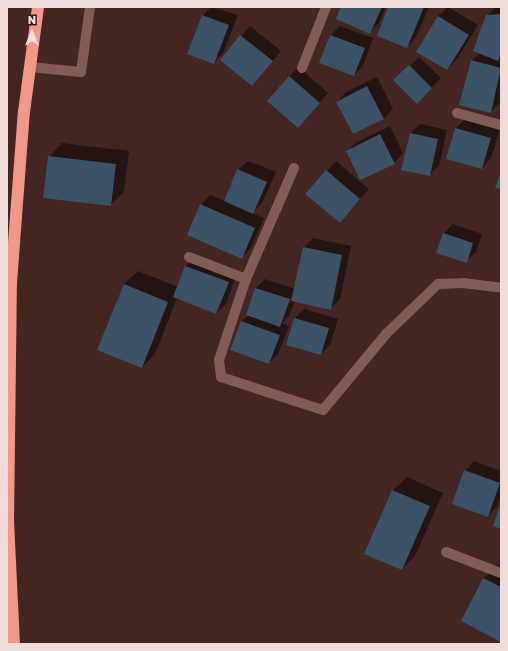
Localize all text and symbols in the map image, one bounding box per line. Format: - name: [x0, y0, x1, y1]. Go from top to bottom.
- north arrow: [12, 12, 52, 52]
- text: N: [28, 13, 36, 26]

